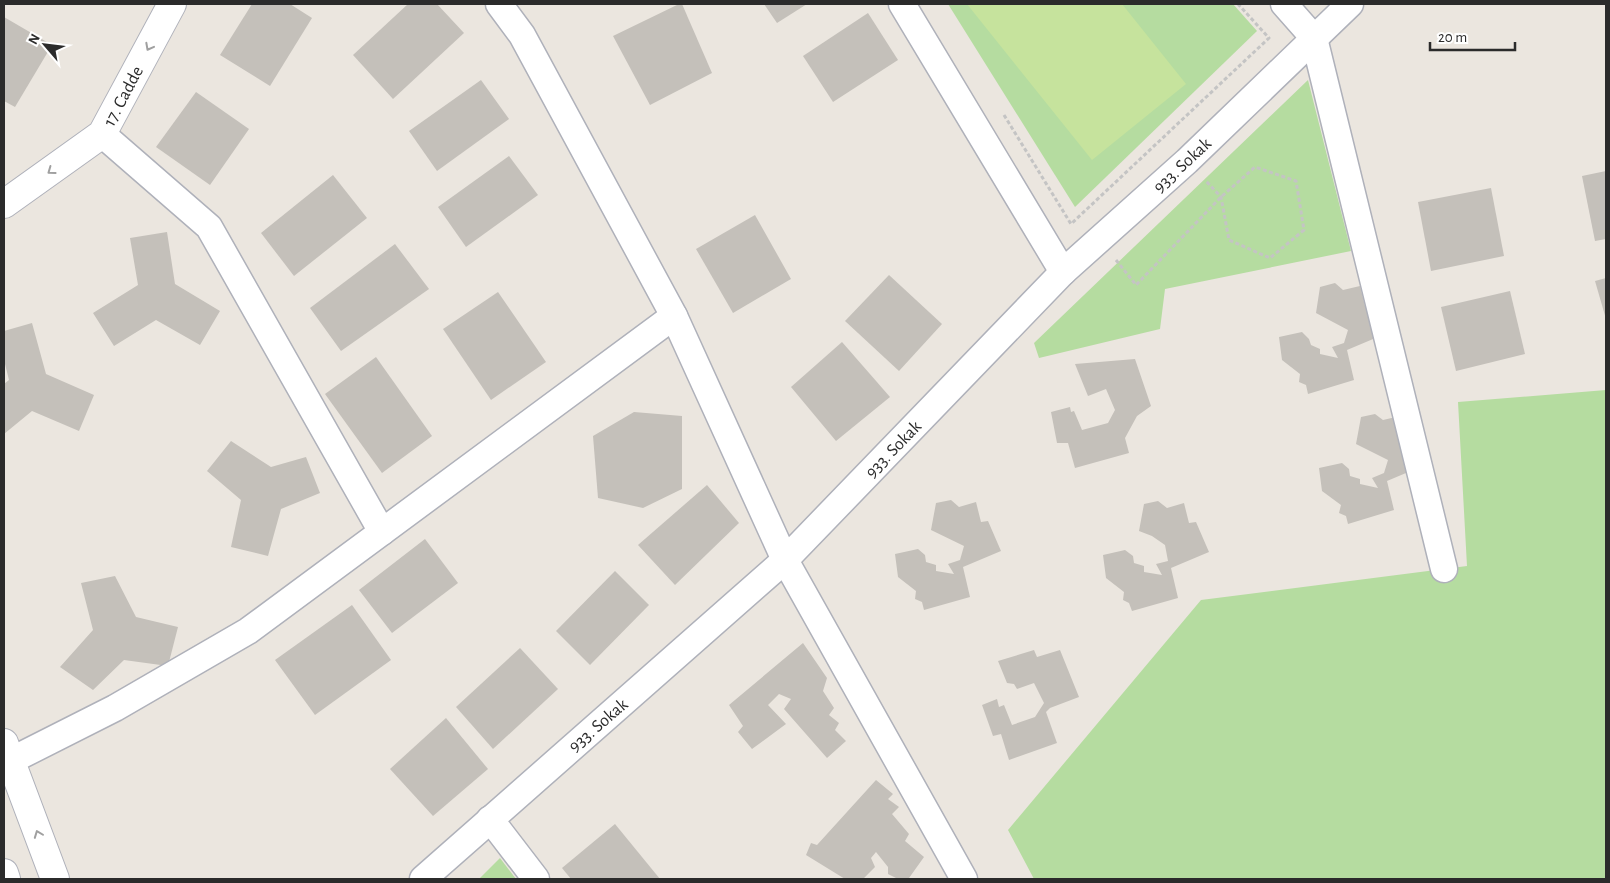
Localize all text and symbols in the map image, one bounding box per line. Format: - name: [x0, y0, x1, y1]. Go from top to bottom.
- north arrow: [20, 20, 70, 70]
- scale bar: [1430, 20, 1515, 52]
- text: 20 m: [1438, 30, 1467, 45]
- text: N: [26, 32, 43, 47]
- one-way arrow: [145, 41, 155, 50]
- street label: 17. Cadde: [101, 63, 147, 130]
- street label: 933. Sokak: [1150, 134, 1216, 197]
- one-way arrow: [47, 165, 56, 174]
- street label: 933. Sokak: [862, 417, 926, 482]
- street label: 933. Sokak: [566, 695, 632, 756]
- one-way arrow: [34, 830, 44, 839]

